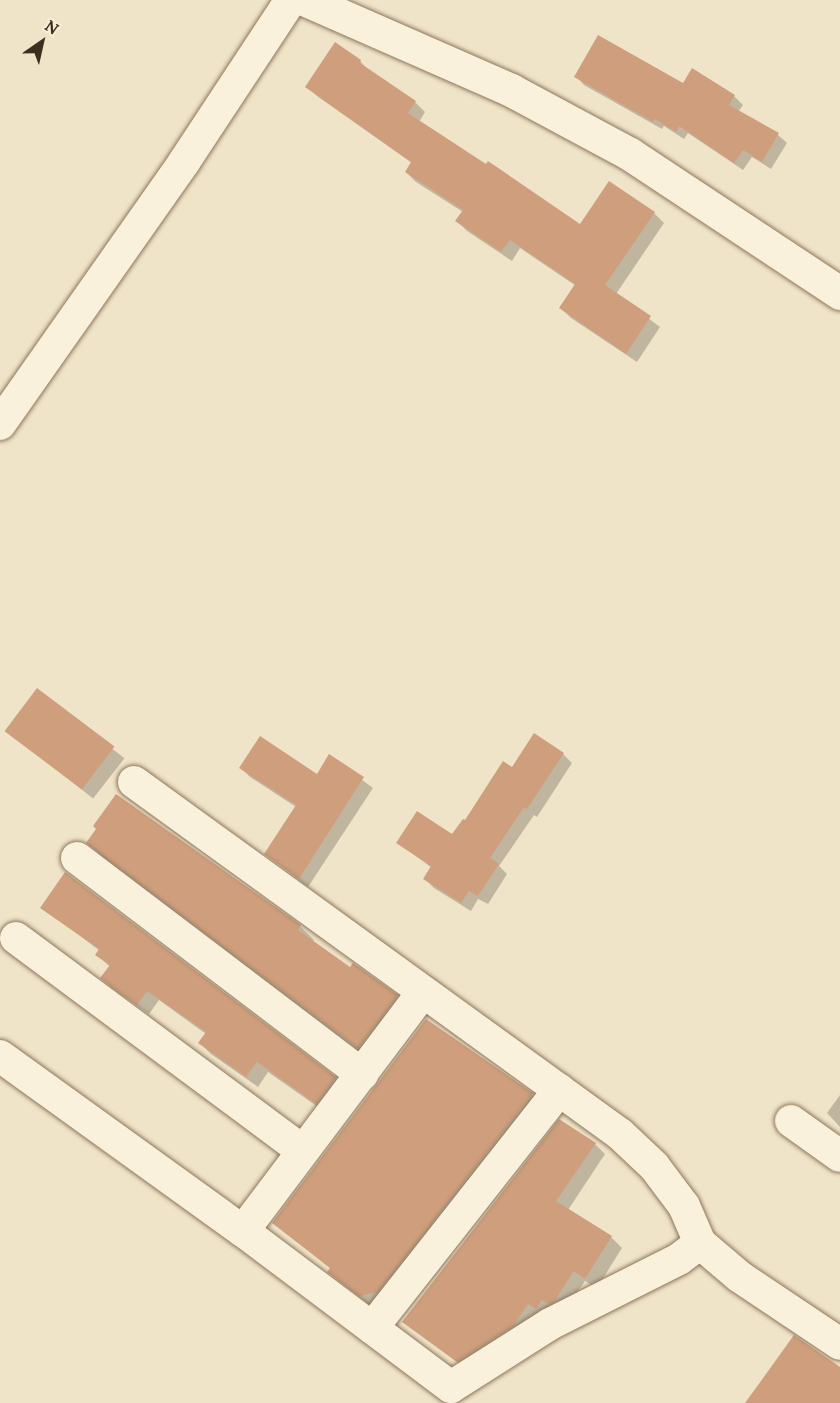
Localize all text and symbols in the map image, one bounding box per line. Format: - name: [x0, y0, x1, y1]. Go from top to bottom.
- north arrow: [12, 12, 72, 72]
- text: N: [41, 15, 63, 39]

